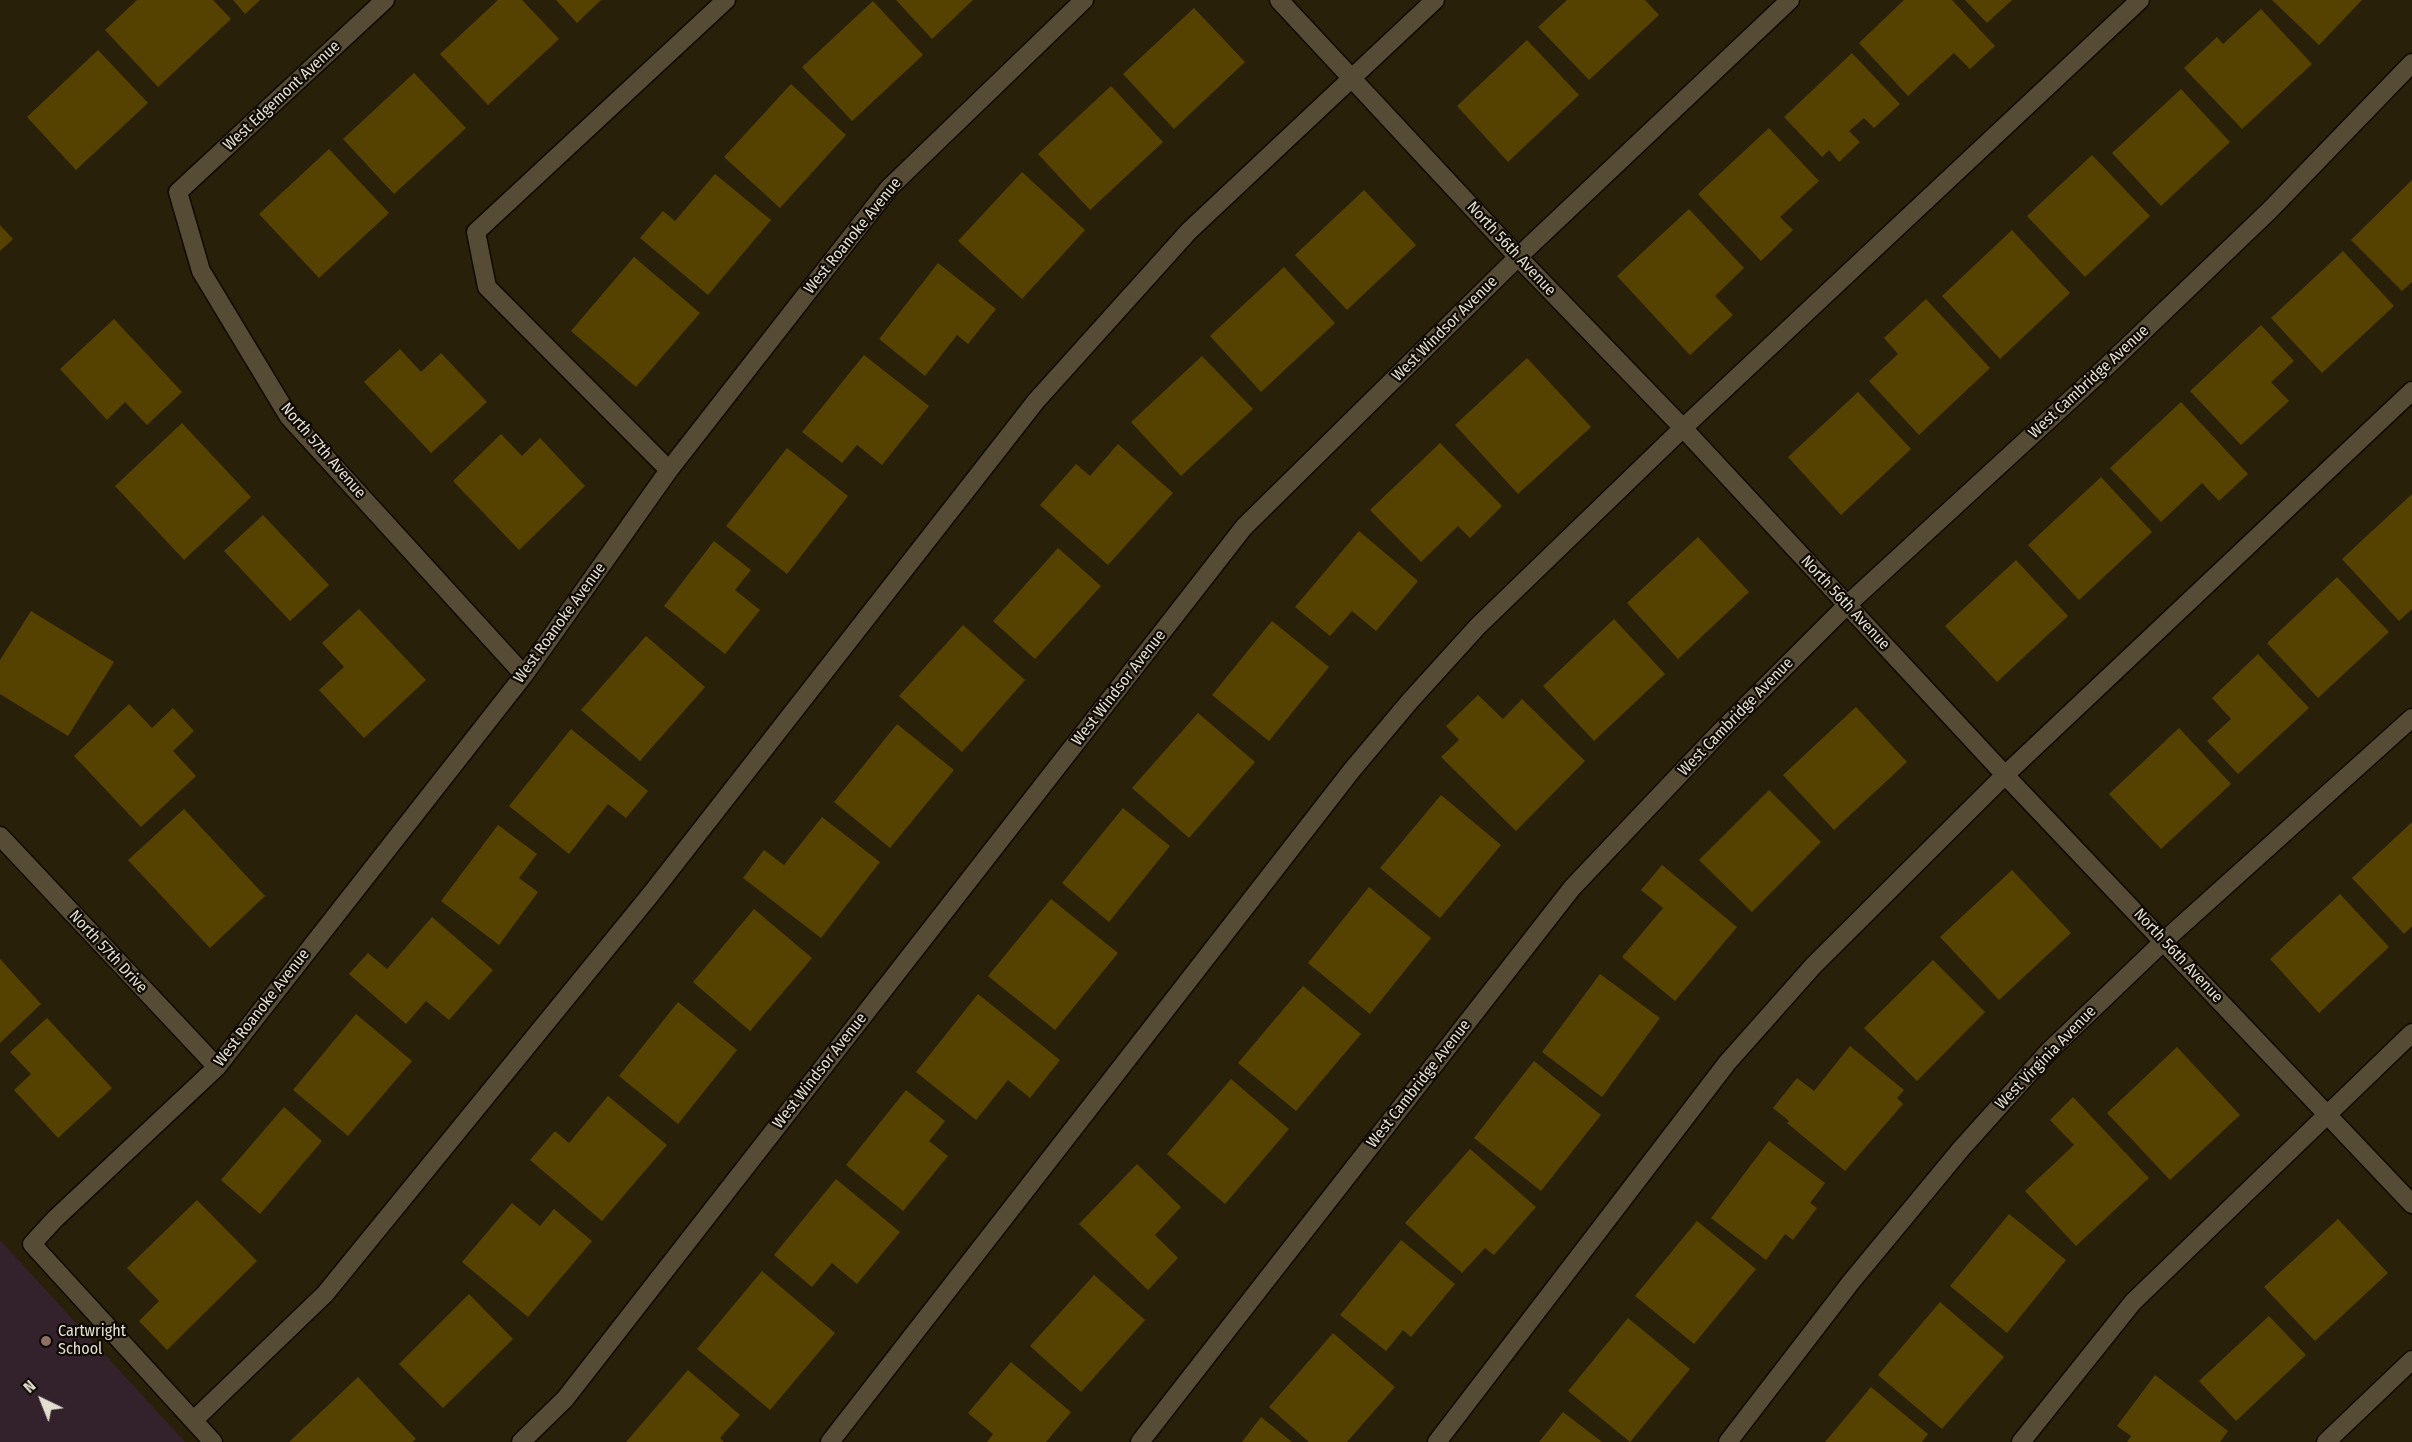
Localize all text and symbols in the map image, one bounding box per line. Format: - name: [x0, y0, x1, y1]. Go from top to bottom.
- street label: West Edgemont Avenue: [220, 37, 344, 155]
- street label: West Roanoke Avenue: [800, 174, 906, 298]
- street label: North 56th Avenue: [1462, 198, 1560, 300]
- street label: West Windsor Avenue: [1388, 272, 1502, 386]
- street label: West Cambridge Avenue: [2025, 321, 2153, 443]
- street label: North 57th Avenue: [276, 399, 370, 503]
- street label: North 56th Avenue: [1796, 552, 1894, 654]
- street label: West Roanoke Avenue: [510, 559, 610, 687]
- street label: West Windsor Avenue: [1068, 626, 1170, 750]
- street label: West Cambridge Avenue: [1674, 654, 1798, 780]
- street label: North 56th Avenue: [2129, 905, 2227, 1007]
- street label: North 57th Drive: [65, 907, 151, 997]
- street label: West Roanoke Avenue: [210, 945, 314, 1071]
- street label: West Virginia Avenue: [1992, 1002, 2100, 1114]
- street label: West Windsor Avenue: [769, 1009, 871, 1133]
- street label: West Cambridge Avenue: [1363, 1016, 1475, 1152]
- place label: Cartwright School: [58, 1322, 126, 1360]
- marker: Cartwright School: [39, 1334, 53, 1348]
- north arrow: [12, 1370, 72, 1430]
- text: N: [19, 1376, 39, 1397]

